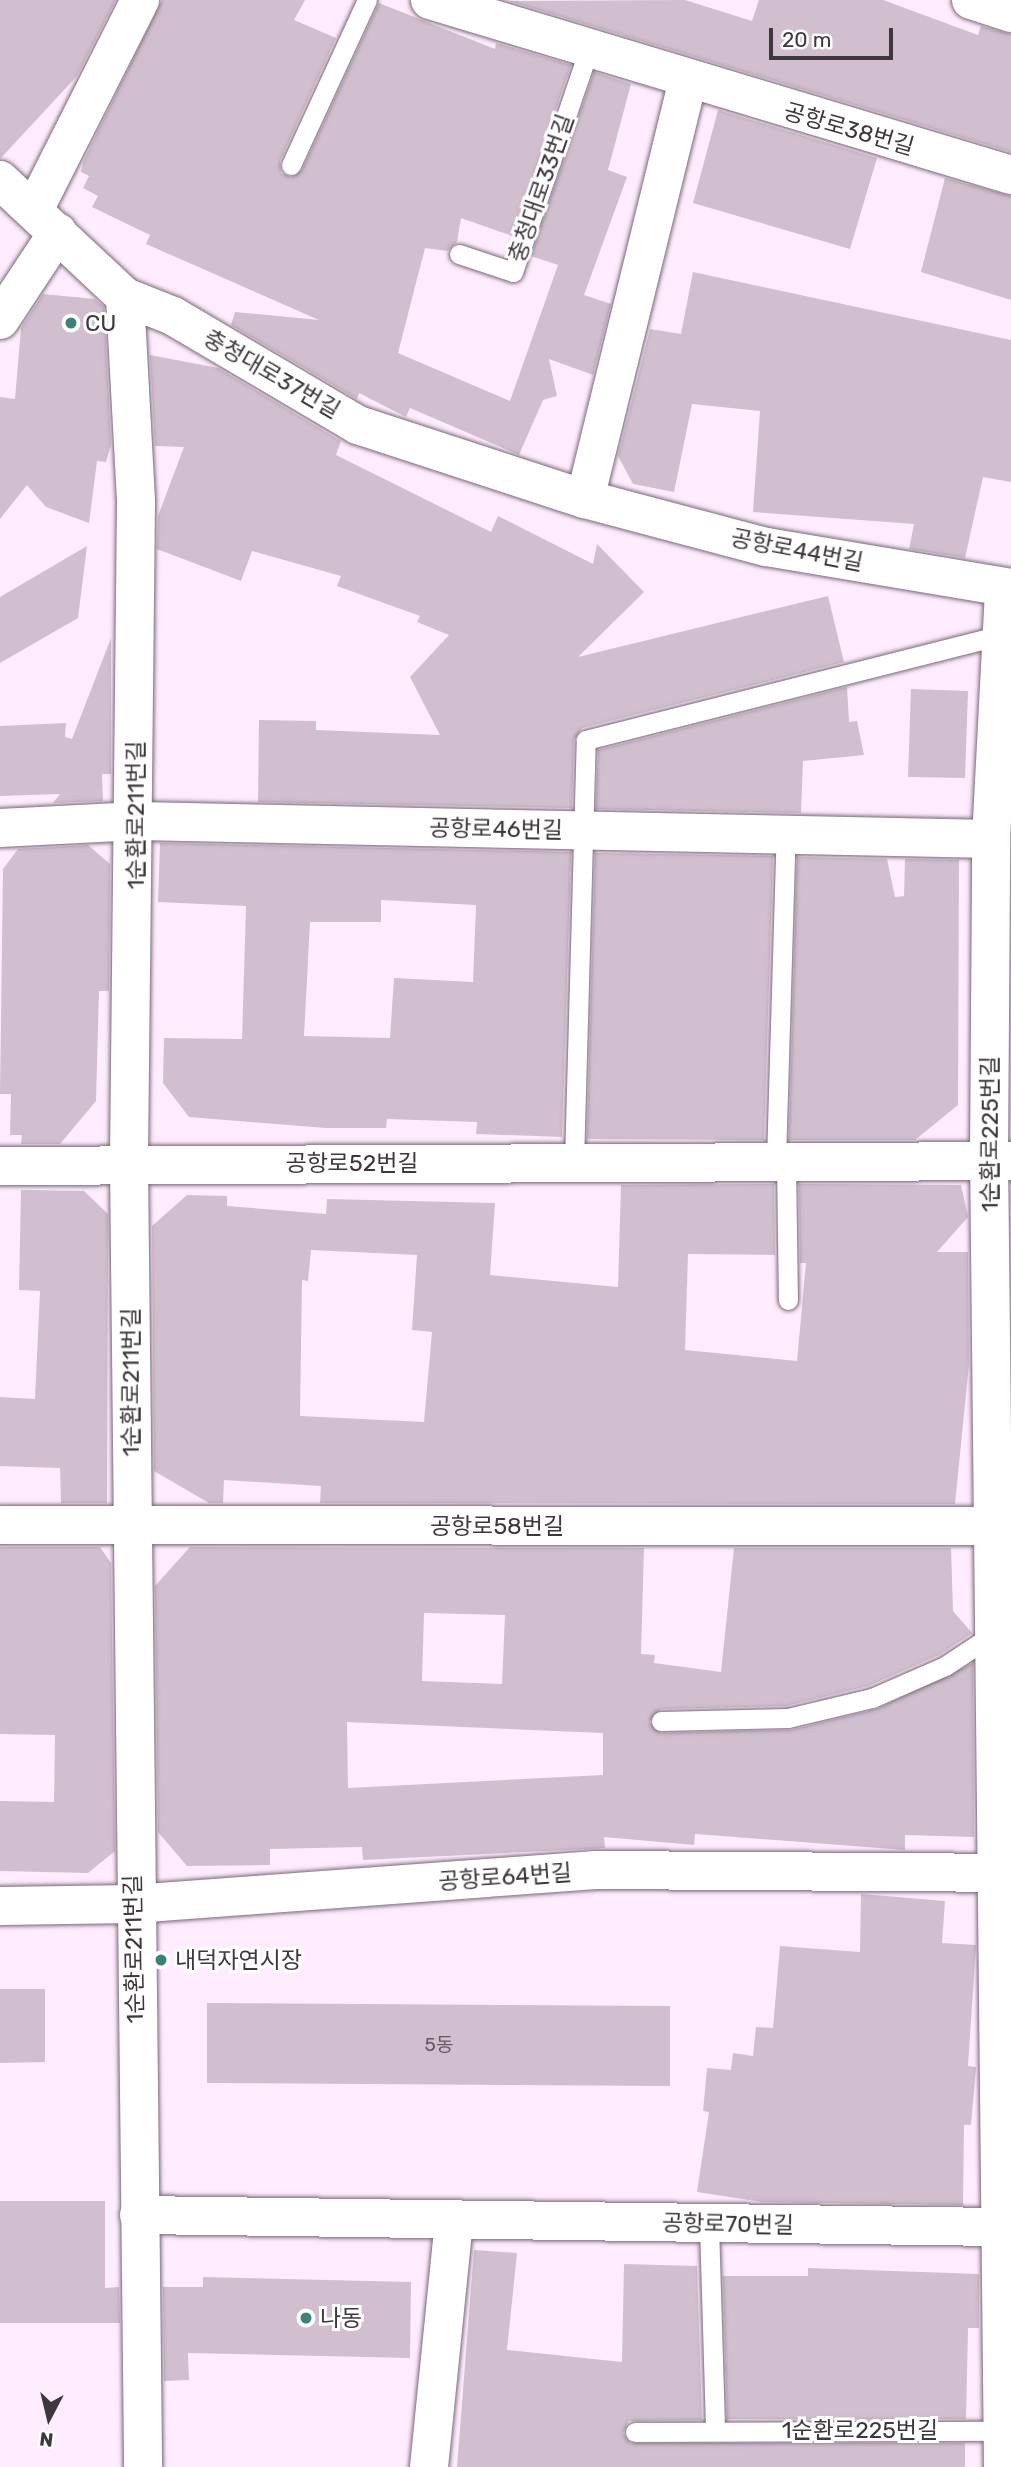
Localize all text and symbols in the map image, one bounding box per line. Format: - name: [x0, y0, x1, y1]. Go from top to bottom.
- scale bar: [773, 14, 897, 58]
- text: 20 m: [782, 27, 831, 52]
- street label: 공항로38번길: [781, 97, 917, 161]
- street label: 충청대로33번길: [503, 110, 579, 266]
- place label: CU: [85, 309, 116, 337]
- marker: CU: [63, 315, 79, 331]
- street label: 충청대로37번길: [199, 324, 345, 424]
- street label: 공항로44번길: [728, 524, 866, 576]
- street label: 1순환로211번길: [122, 741, 150, 889]
- street label: 공항로46번길: [429, 814, 563, 844]
- street label: 1순환로225번길: [976, 1056, 1004, 1212]
- street label: 공항로52번길: [286, 1149, 418, 1177]
- street label: 1순환로211번길: [117, 1308, 145, 1456]
- street label: 공항로58번길: [430, 1512, 564, 1540]
- street label: 공항로64번길: [437, 1859, 573, 1895]
- street label: 1순환로211번길: [119, 1874, 149, 2024]
- place label: 내덕자연시장: [175, 1946, 302, 1974]
- marker: 내덕자연시장: [153, 1952, 169, 1968]
- house number: 5동: [425, 2034, 453, 2056]
- street label: 공항로70번길: [662, 2209, 794, 2239]
- place label: 나동: [320, 2304, 362, 2332]
- marker: 나동: [298, 2310, 314, 2326]
- north arrow: [14, 2383, 84, 2453]
- street label: 1순환로225번길: [782, 2416, 938, 2444]
- text: N: [38, 2427, 55, 2452]

